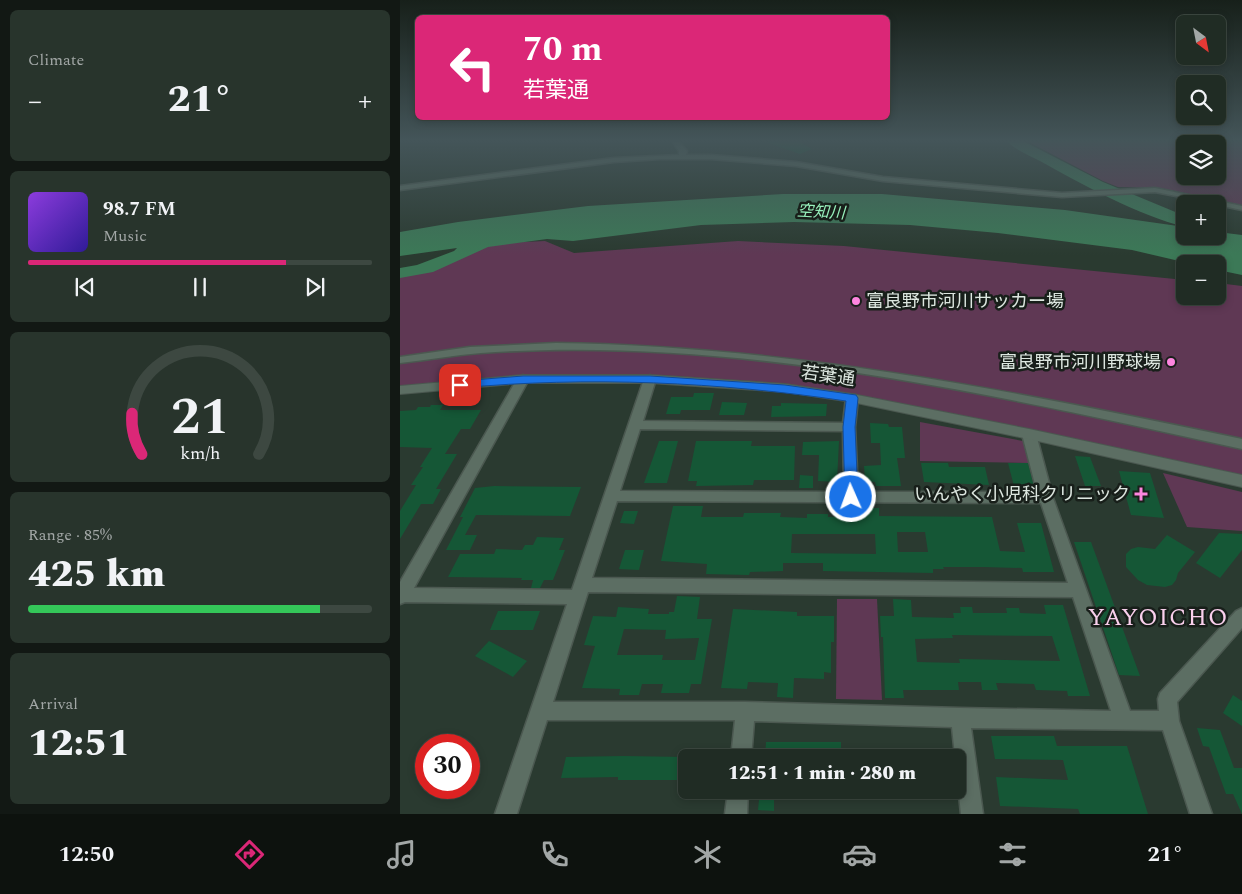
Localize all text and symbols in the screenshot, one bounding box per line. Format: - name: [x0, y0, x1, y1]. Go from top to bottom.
- north arrow: [1176, 15, 1226, 65]
- map controls: [1176, 15, 1226, 305]
- text: 70 m: [523, 23, 603, 76]
- icon: left: [440, 35, 505, 100]
- text: Climate: [28, 48, 84, 72]
- text: 21°: [168, 71, 232, 129]
- text: 若葉通: [523, 74, 589, 107]
- button: search: [1176, 75, 1226, 125]
- text: −: [28, 80, 42, 123]
- text: +: [358, 80, 372, 123]
- button: layers: [1176, 135, 1226, 185]
- text: 98.7 FM: [103, 195, 176, 224]
- button: +: [1176, 195, 1226, 245]
- water label: 空知川: [796, 199, 848, 225]
- text: Music: [103, 224, 147, 248]
- button: −: [1176, 255, 1226, 305]
- icon: previous: [71, 273, 99, 301]
- icon: pause: [186, 273, 214, 301]
- icon: next: [301, 273, 329, 301]
- place label: 富良野市河川サッカー場: [866, 288, 1064, 315]
- marker: 富良野市河川サッカー場: [850, 295, 862, 307]
- place label: 富良野市河川野球場: [999, 349, 1161, 376]
- marker: 富良野市河川野球場: [1165, 356, 1177, 368]
- street label: 若葉通: [799, 359, 857, 393]
- pin: [439, 364, 481, 406]
- icon: arrive: [446, 371, 474, 399]
- text: 21: [171, 378, 229, 457]
- text: km/h: [180, 440, 220, 467]
- position arrow: [824, 470, 876, 522]
- place label: いんやく小児科クリニック: [914, 481, 1130, 508]
- marker: いんやく小児科クリニック: [1134, 487, 1148, 501]
- text: Range · 85%: [28, 523, 112, 547]
- text: 425 km: [28, 546, 165, 604]
- district label: YAYOICHO: [1088, 600, 1228, 636]
- text: Arrival: [28, 692, 78, 716]
- text: 12:51: [28, 715, 130, 773]
- speed limit sign: 30: [415, 734, 480, 799]
- text: 12:51 · 1 min · 280 m: [728, 759, 916, 788]
- icon: directions: [232, 837, 267, 872]
- icon: music: [384, 837, 419, 872]
- icon: phone: [537, 837, 572, 872]
- icon: climate: [690, 837, 725, 872]
- icon: car: [842, 837, 877, 872]
- icon: filters: [995, 837, 1030, 872]
- text: 12:50: [59, 838, 114, 871]
- text: 21°: [1147, 838, 1183, 871]

